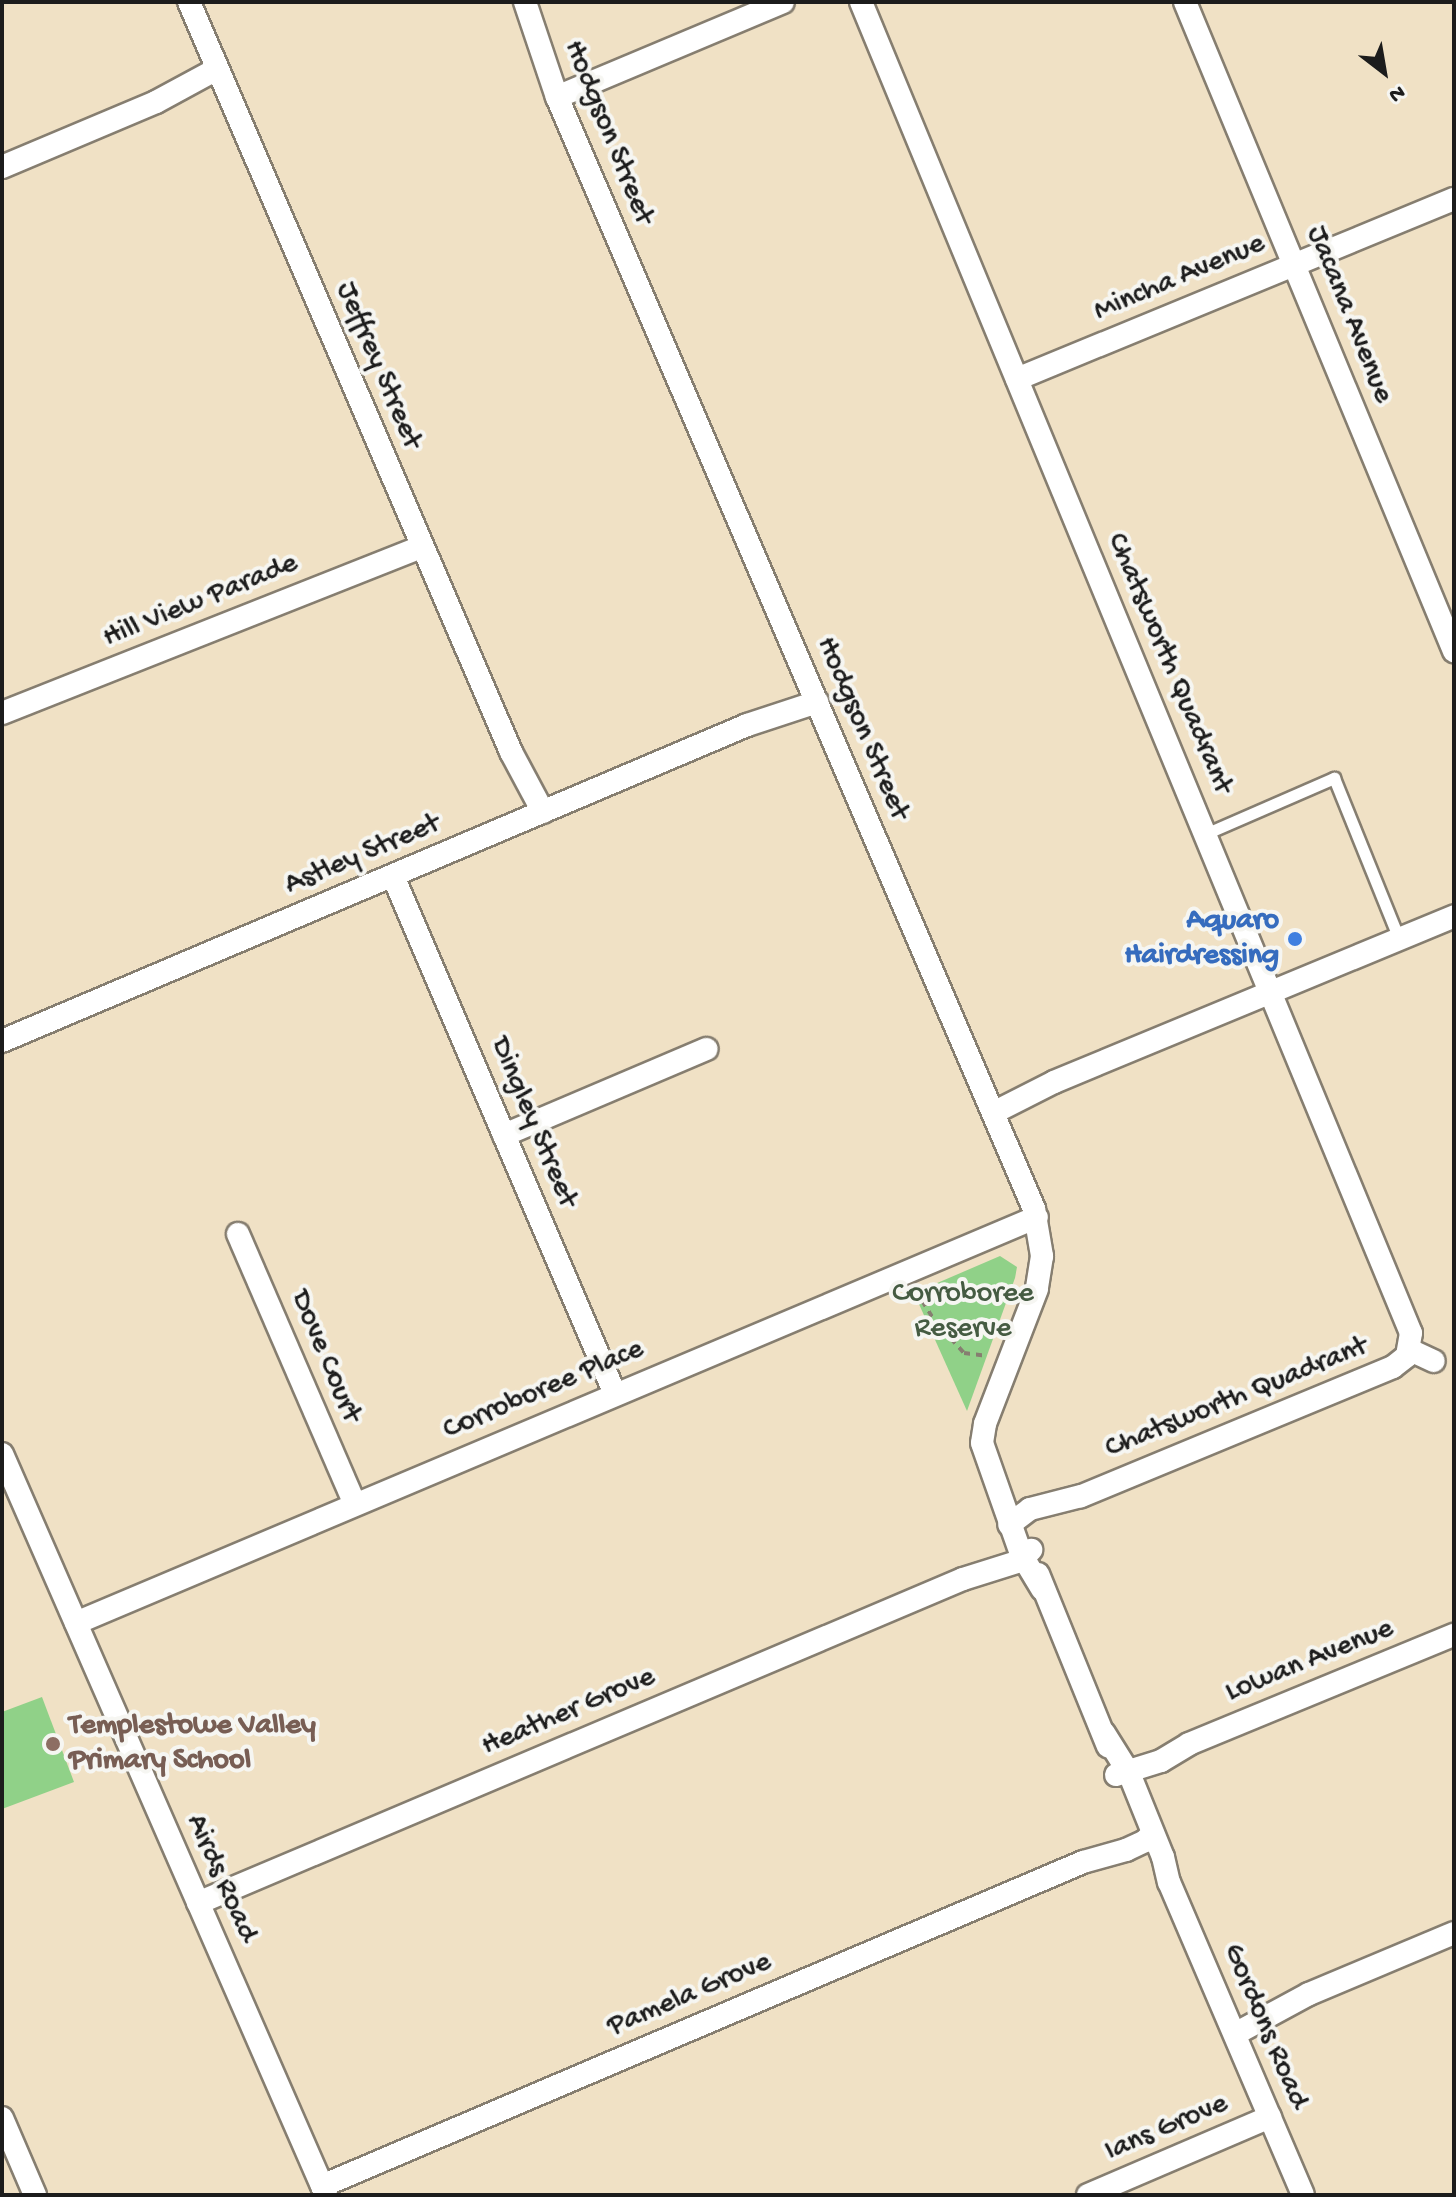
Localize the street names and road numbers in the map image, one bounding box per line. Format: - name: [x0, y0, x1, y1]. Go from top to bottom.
- street label: Hodgson Street: [554, 36, 660, 230]
- street label: Jacana Avenue: [1296, 221, 1400, 409]
- street label: Mincha Avenue: [1089, 227, 1271, 331]
- street label: Jeffrey Street: [326, 277, 428, 455]
- street label: Chatsworth Quadrant: [1097, 528, 1239, 800]
- street label: Hill View Parade: [99, 547, 303, 657]
- street label: Hodgson Street: [806, 632, 916, 826]
- street label: Astley Street: [280, 807, 446, 905]
- street label: Dingley Street: [480, 1033, 584, 1213]
- street label: Dove Court: [280, 1286, 368, 1428]
- street label: Chatsworth Quadrant: [1101, 1330, 1373, 1468]
- street label: Corroboree Place: [438, 1333, 650, 1449]
- street label: Lowan Avenue: [1221, 1612, 1399, 1712]
- street label: Heather Grove: [477, 1660, 661, 1766]
- street label: Airds Road: [176, 1810, 264, 1948]
- street label: Gordons Road: [1213, 1939, 1315, 2115]
- street label: Pamela Grove: [603, 1945, 777, 2047]
- street label: Ians Grove: [1100, 2087, 1234, 2171]

